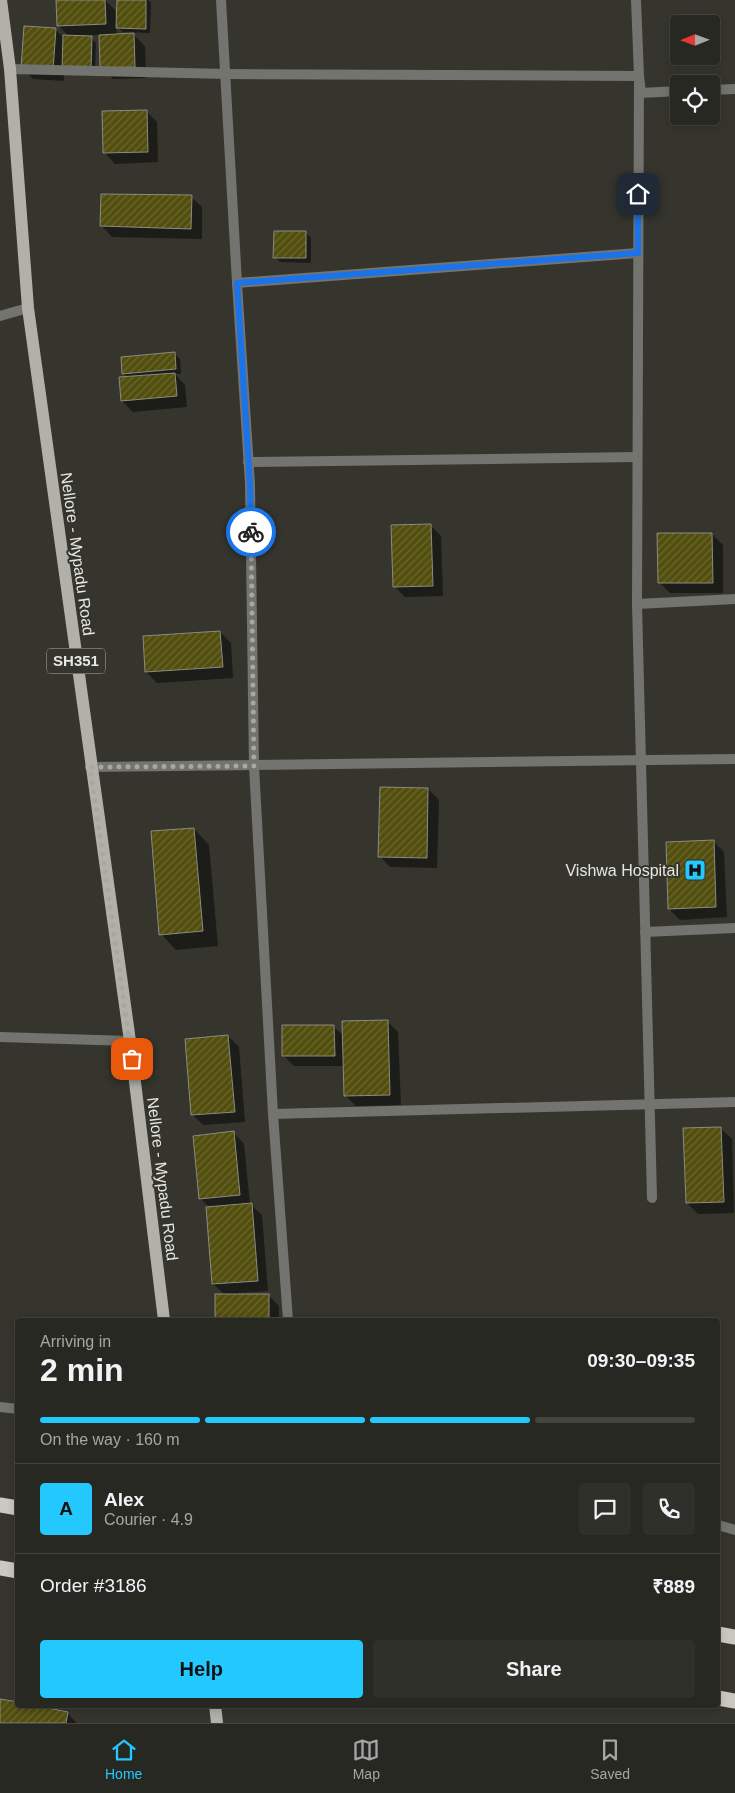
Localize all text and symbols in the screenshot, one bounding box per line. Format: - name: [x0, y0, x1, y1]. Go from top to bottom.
- north arrow: [670, 15, 720, 65]
- map controls: [670, 15, 720, 125]
- button: locate: [670, 75, 720, 125]
- pin: [617, 173, 659, 215]
- icon: home: [624, 180, 652, 208]
- street label: Nellore - Mypadu Road: [58, 471, 97, 637]
- courier: [226, 507, 276, 557]
- icon: bike: [237, 518, 265, 546]
- road number: SH351: [47, 648, 105, 674]
- hospital icon: Vishwa Hospital: [683, 858, 707, 882]
- place label: Vishwa Hospital: [565, 862, 679, 879]
- pin: [111, 1038, 153, 1080]
- icon: bag: [118, 1045, 146, 1073]
- street label: Nellore - Mypadu Road: [144, 1096, 181, 1262]
- text: Arriving in: [40, 1333, 111, 1350]
- text: 09:30–09:35: [587, 1350, 695, 1371]
- text: 2 min: [40, 1352, 124, 1388]
- text: On the way · 160 m: [40, 1431, 180, 1448]
- button: chat: [579, 1483, 631, 1535]
- button: phone: [643, 1483, 695, 1535]
- text: Alex: [104, 1489, 144, 1510]
- text: A: [59, 1498, 73, 1519]
- text: Courier · 4.9: [104, 1511, 193, 1528]
- text: Order #3186: [40, 1575, 147, 1596]
- text: ₹889: [652, 1576, 695, 1597]
- button: Help: [40, 1640, 363, 1698]
- button: Share: [373, 1640, 695, 1698]
- tab: Home: [105, 1736, 142, 1782]
- tab: Map: [352, 1736, 380, 1782]
- tab: Saved: [590, 1736, 630, 1782]

